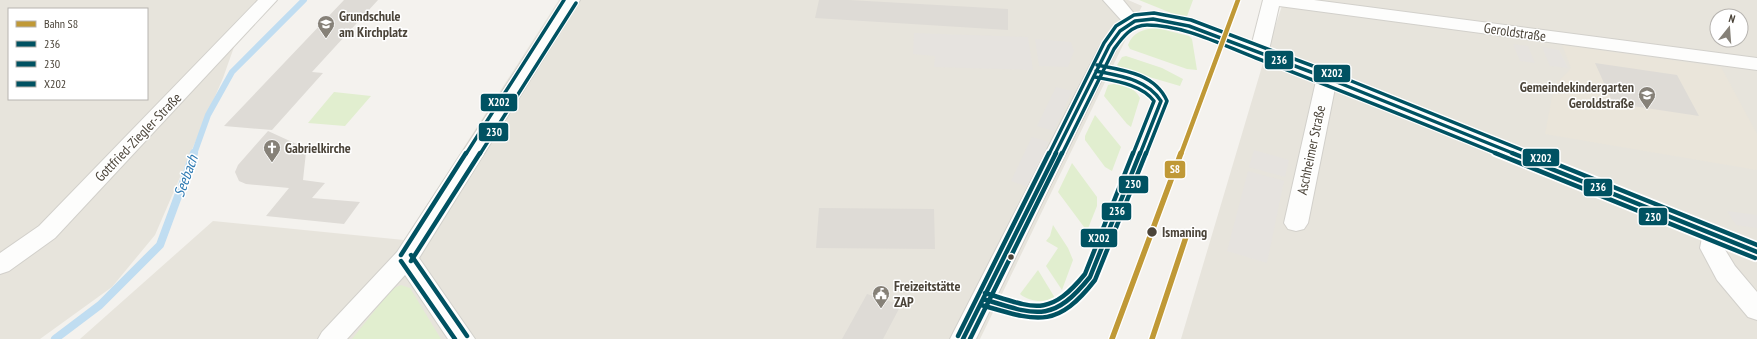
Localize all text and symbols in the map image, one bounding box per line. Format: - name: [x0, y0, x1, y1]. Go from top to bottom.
- place label: Grundschule am Kirchplatz: [339, 7, 408, 41]
- legend: [8, 8, 148, 100]
- north arrow: [1709, 8, 1749, 48]
- text: N: [1727, 11, 1737, 26]
- school or university icon: Grundschule am Kirchplatz: [316, 14, 336, 39]
- text: Bahn S8: [44, 16, 78, 31]
- street label: Geroldstraße: [1483, 19, 1547, 45]
- text: 236: [44, 36, 60, 51]
- line badge: 236: [1264, 50, 1294, 70]
- text: 236: [1271, 53, 1287, 67]
- text: 230: [44, 56, 60, 71]
- line badge: X202: [1313, 64, 1351, 83]
- text: X202: [1321, 66, 1343, 80]
- text: X202: [44, 76, 66, 91]
- place label: Gemeindekindergarten Geroldstraße: [1520, 78, 1634, 112]
- school or university icon: Gemeindekindergarten Geroldstraße: [1637, 85, 1657, 110]
- street label: Gottfried-Ziegler-Straße: [91, 89, 185, 185]
- line badge: X202: [480, 93, 518, 112]
- text: X202: [488, 95, 510, 109]
- street label: Aschheimer Straße: [1293, 103, 1329, 196]
- line badge: 230: [478, 122, 509, 142]
- text: 230: [486, 125, 502, 139]
- church icon: Gabrielkirche: [262, 138, 282, 163]
- place label: Gabrielkirche: [285, 139, 351, 157]
- line badge: X202: [1522, 148, 1560, 167]
- water label: Seebach: [169, 151, 202, 199]
- text: X202: [1530, 151, 1552, 165]
- line badge: S8: [1164, 160, 1186, 179]
- text: S8: [1170, 162, 1180, 176]
- line badge: 230: [1118, 175, 1149, 194]
- text: 230: [1125, 177, 1141, 191]
- line badge: 236: [1583, 178, 1613, 197]
- text: 236: [1590, 180, 1606, 194]
- line badge: 236: [1101, 202, 1132, 221]
- text: 236: [1109, 204, 1125, 218]
- line badge: 230: [1638, 207, 1668, 226]
- text: 230: [1645, 210, 1661, 224]
- place label: Ismaning: [1162, 223, 1207, 241]
- marker: Ismaning: [1145, 225, 1159, 239]
- line badge: X202: [1080, 228, 1118, 248]
- text: X202: [1088, 231, 1110, 245]
- unlabelled marker: [1006, 252, 1016, 262]
- place label: Freizeitstätte ZAP: [894, 277, 960, 311]
- public building icon: Freizeitstätte ZAP: [871, 284, 891, 309]

